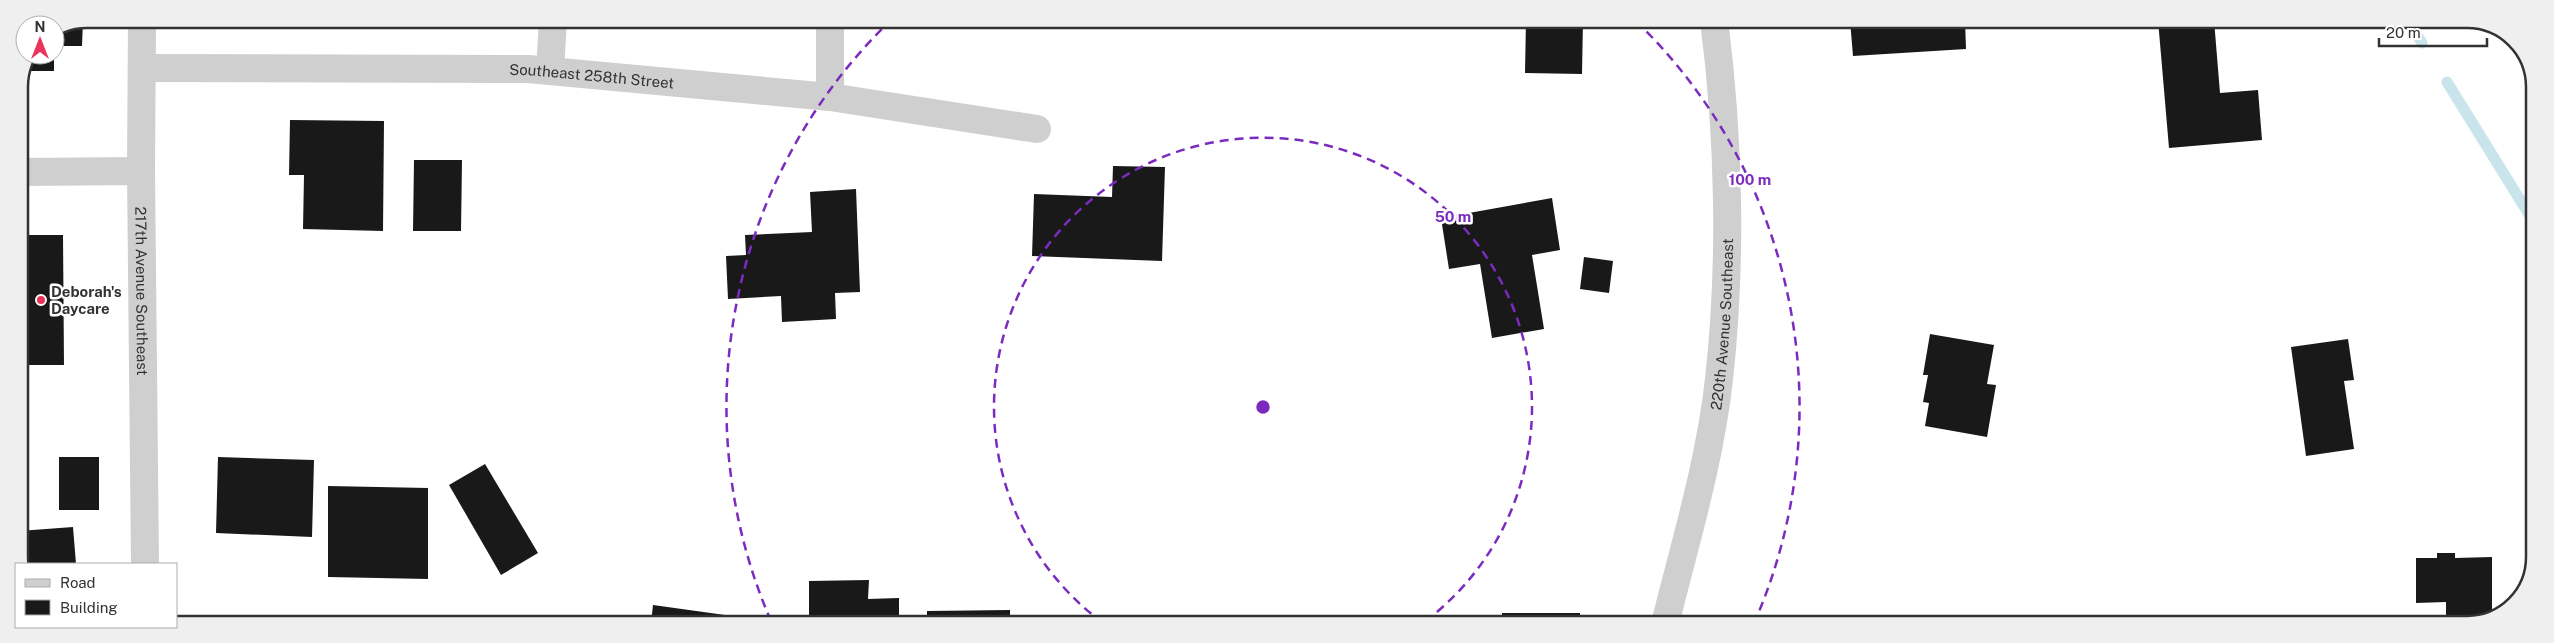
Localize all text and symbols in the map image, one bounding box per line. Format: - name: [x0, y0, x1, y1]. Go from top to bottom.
- north arrow: [15, 15, 65, 65]
- scale bar: [2379, 15, 2486, 47]
- text: N: [35, 19, 45, 35]
- text: 20 m: [2386, 24, 2421, 41]
- street label: Southeast 258th Street: [509, 60, 675, 91]
- text: 100 m: [1729, 171, 1771, 188]
- street label: 217th Avenue Southeast: [133, 206, 152, 376]
- text: 50 m: [1435, 208, 1471, 225]
- street label: 220th Avenue Southeast: [1707, 238, 1736, 411]
- place label: Deborah's Daycare: [51, 283, 122, 317]
- marker: Deborah's Daycare: [35, 294, 47, 306]
- centre of rings: [1254, 398, 1272, 416]
- legend: [15, 563, 178, 628]
- text: Road: [60, 574, 96, 591]
- text: Building: [60, 599, 118, 616]

